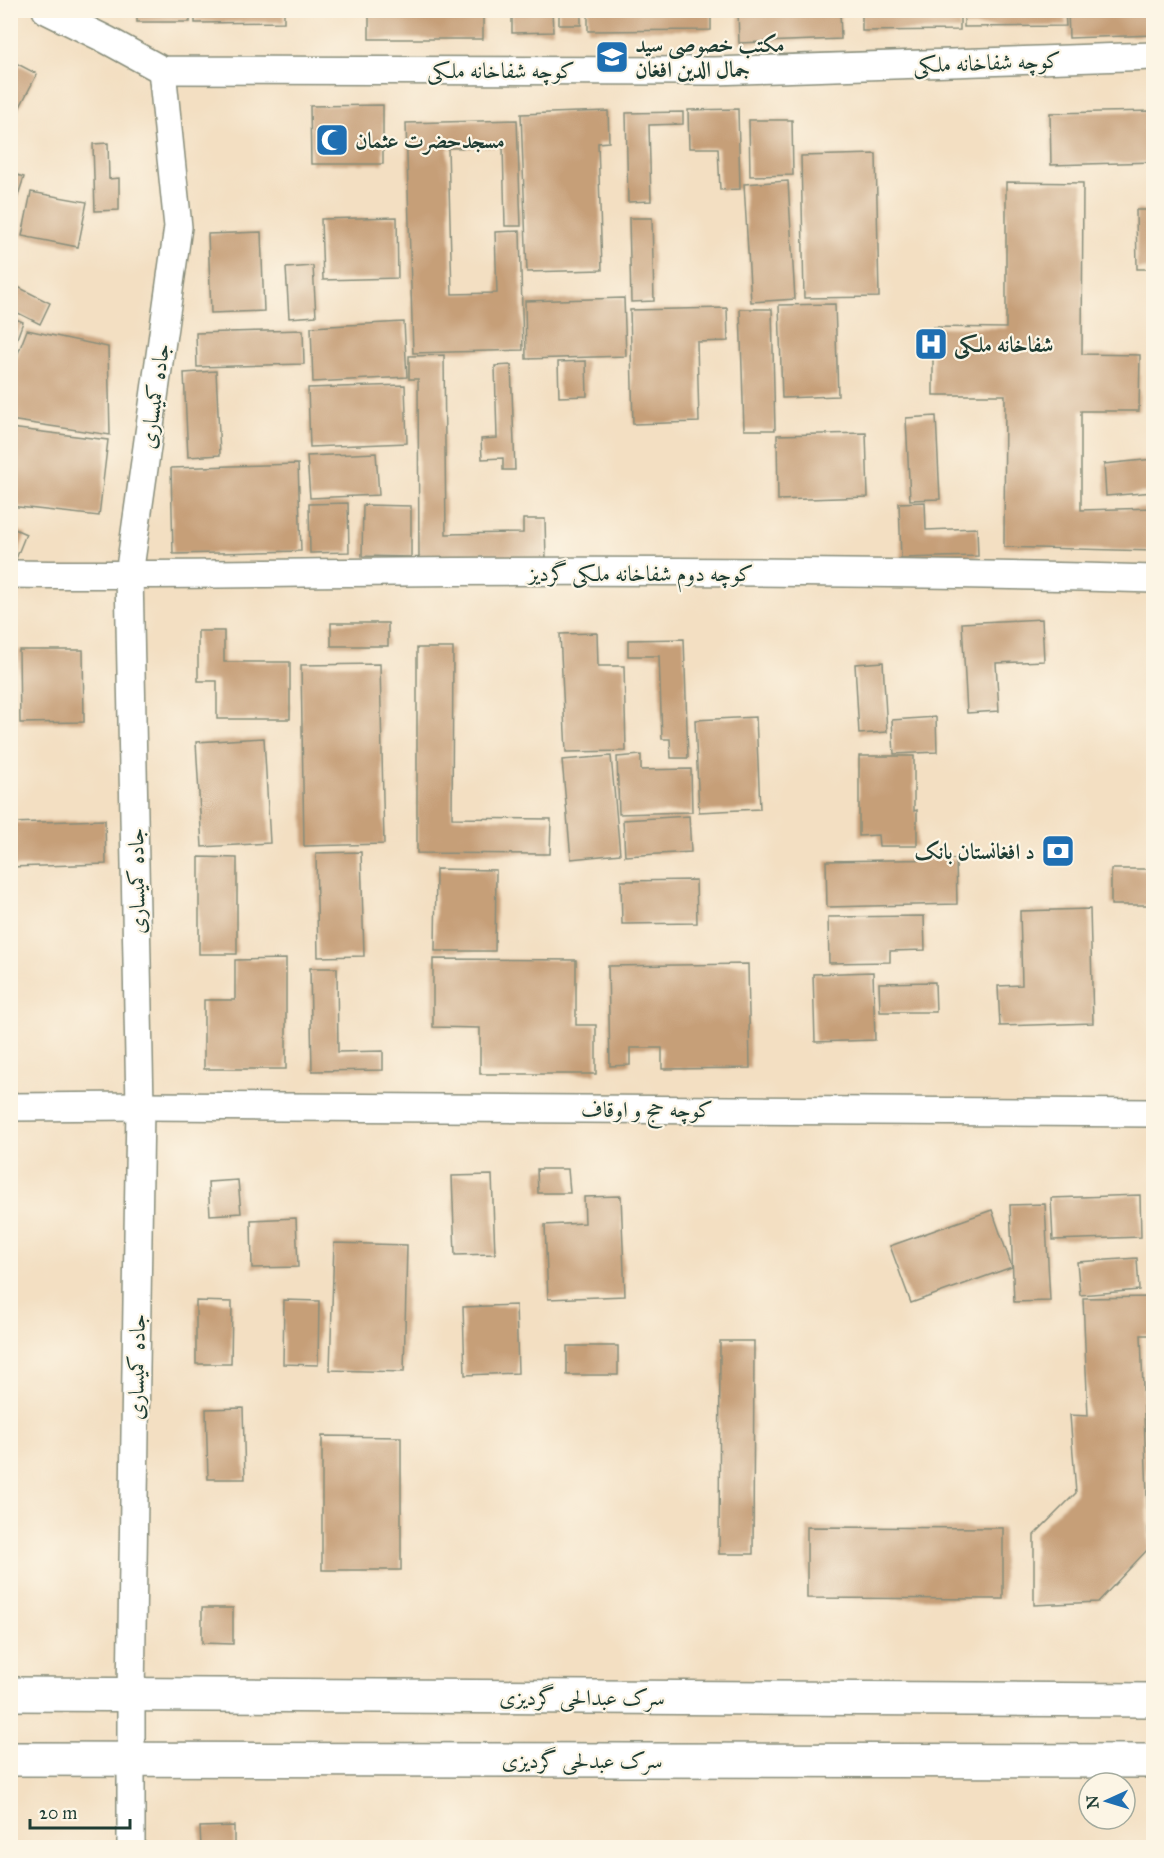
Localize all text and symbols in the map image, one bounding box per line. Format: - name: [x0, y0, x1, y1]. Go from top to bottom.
- place label: مکتب خصوصی سید جمال الدین افغان: [635, 31, 785, 83]
- school or university icon: مکتب خصوصی سید جمال الدین افغان: [594, 39, 630, 75]
- street label: کوچه شفاخانه ملکی: [913, 46, 1062, 81]
- street label: کوچه شفاخانه ملکی: [427, 57, 575, 86]
- mosque icon: مسجدحضرت عثمان: [314, 122, 350, 158]
- place label: مسجدحضرت عثمان: [355, 127, 505, 155]
- hospital icon: شفاخانه ملکی: [913, 326, 949, 362]
- place label: شفاخانه ملکی: [954, 331, 1054, 359]
- street label: جاده کمیساری: [134, 342, 175, 451]
- street label: کوچه دوم شفاخانه ملکی گردیز: [526, 559, 754, 593]
- street label: جاده کمیساری: [122, 828, 151, 934]
- bank icon: د افغانستان بانک: [1040, 833, 1076, 869]
- place label: د افغانستان بانک: [914, 838, 1035, 865]
- street label: کوچه حج و اوقاف: [581, 1096, 713, 1129]
- street label: جاده کمیساری: [122, 1314, 151, 1420]
- street label: سرک عبدالحی گردیزی: [499, 1683, 665, 1713]
- street label: سرک عبدلحی گردیزی: [501, 1746, 663, 1776]
- north arrow: [1077, 1771, 1137, 1831]
- scale bar: [30, 1792, 130, 1830]
- text: N: [1083, 1794, 1102, 1809]
- text: 20 m: [39, 1802, 77, 1824]

